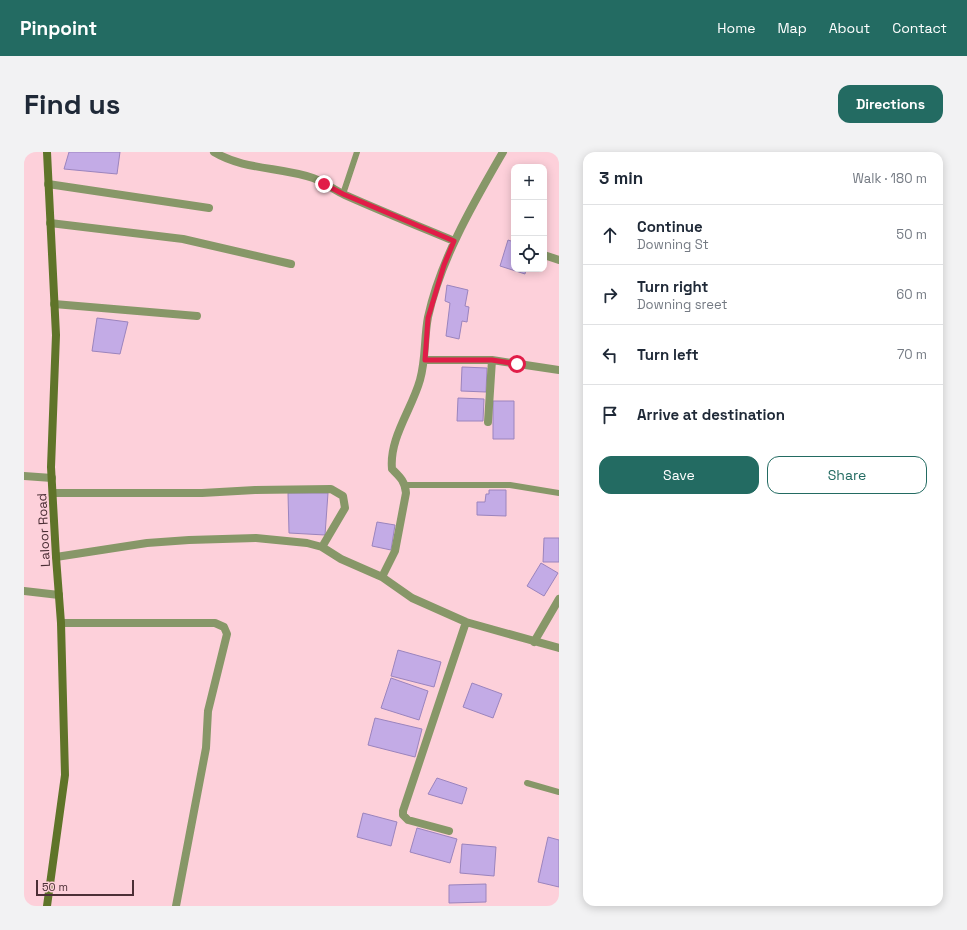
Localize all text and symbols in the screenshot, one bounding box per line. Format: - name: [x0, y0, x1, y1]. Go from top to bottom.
- text: Pinpoint: [20, 16, 97, 41]
- text: Home: [717, 19, 755, 37]
- text: Map: [777, 19, 807, 37]
- text: About: [829, 19, 870, 37]
- text: Contact: [892, 19, 947, 37]
- button: Directions: [838, 85, 943, 123]
- text: Find us: [24, 86, 121, 122]
- map controls: [511, 164, 547, 272]
- button: +: [511, 164, 547, 200]
- text: 3 min: [599, 167, 643, 189]
- text: Walk · 180 m: [853, 170, 927, 187]
- route end: [315, 175, 333, 193]
- button: −: [511, 200, 547, 236]
- text: Continue: [637, 217, 703, 236]
- icon: ahead: [599, 224, 621, 246]
- text: 50 m: [896, 226, 927, 243]
- button: locate: [511, 236, 547, 272]
- text: Downing St: [637, 236, 709, 253]
- text: Turn right: [637, 277, 708, 296]
- icon: right: [599, 284, 621, 306]
- text: 60 m: [896, 286, 927, 303]
- text: Downing sreet: [637, 296, 727, 313]
- icon: left: [599, 344, 621, 366]
- text: Turn left: [637, 345, 699, 364]
- text: 70 m: [897, 346, 927, 363]
- route start: [508, 355, 526, 373]
- icon: arrive: [599, 404, 621, 426]
- text: Arrive at destination: [637, 405, 785, 424]
- button: Save: [599, 456, 759, 494]
- button: Share: [767, 456, 927, 494]
- street label: Laloor Road: [33, 493, 54, 567]
- scale bar: [36, 878, 134, 897]
- text: 50 m: [42, 880, 68, 894]

